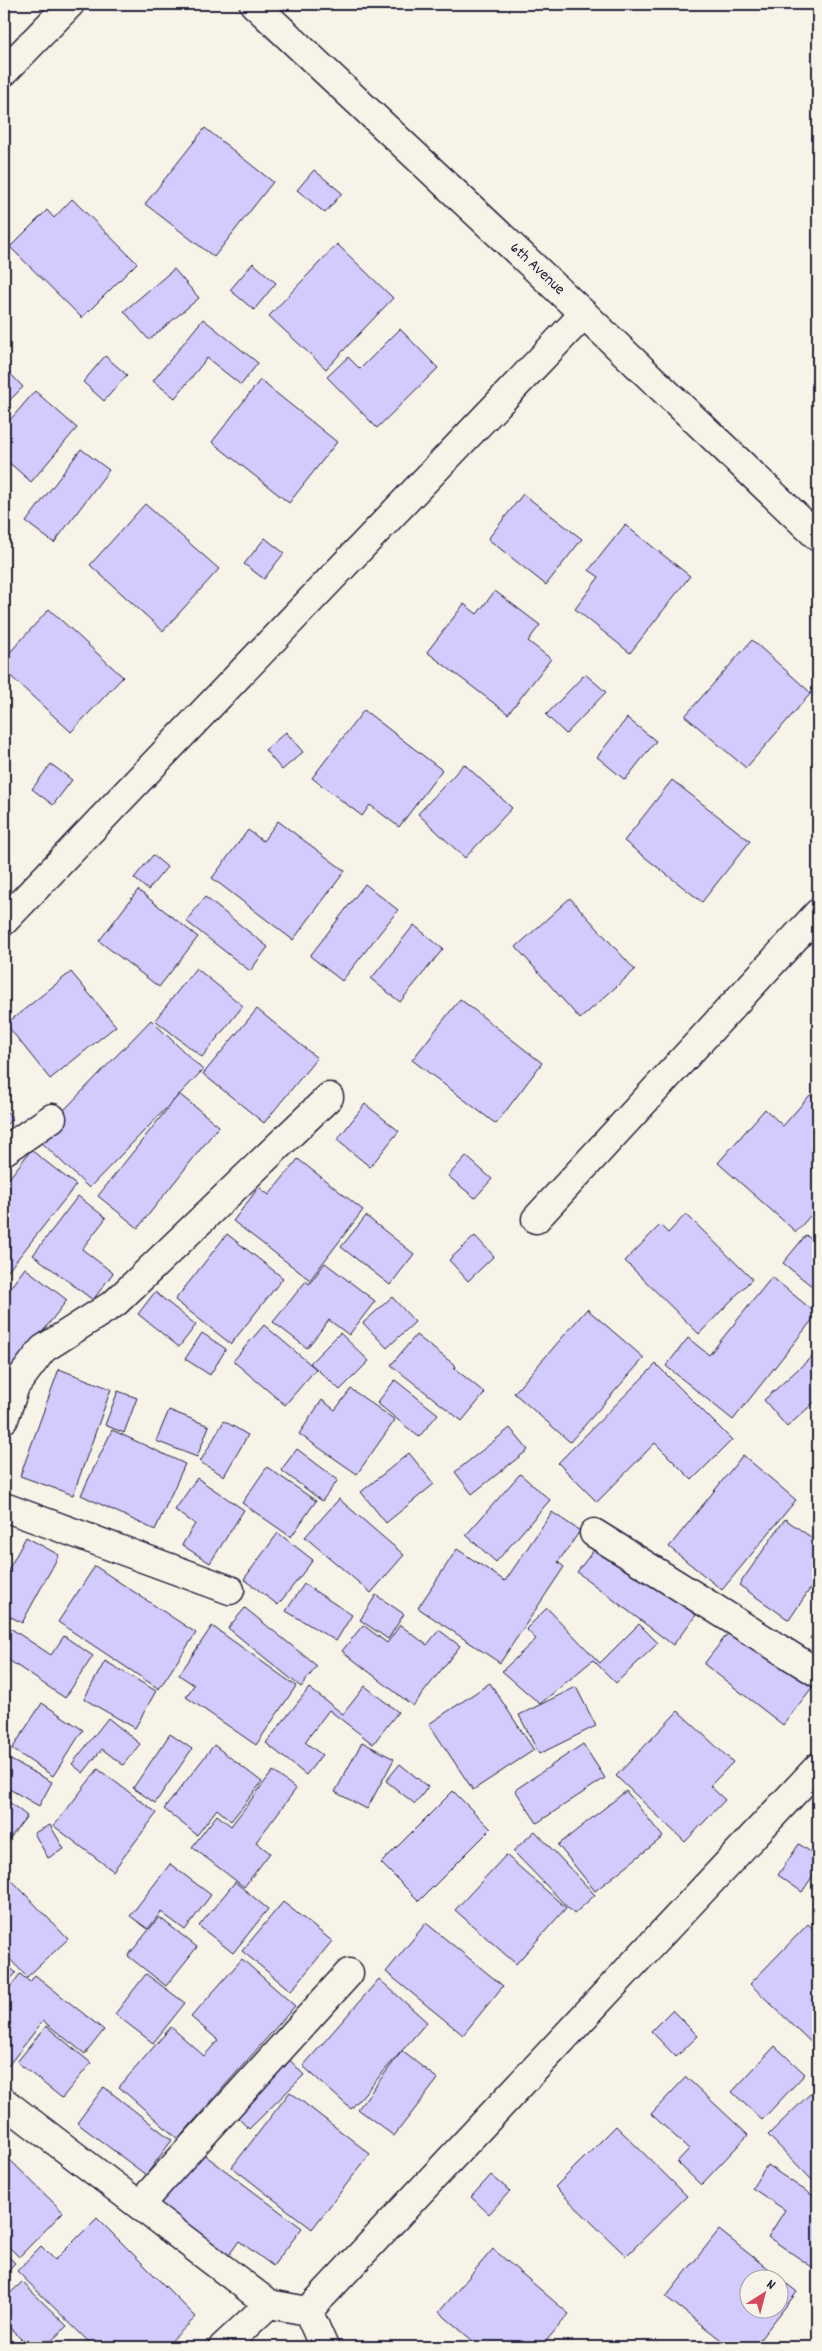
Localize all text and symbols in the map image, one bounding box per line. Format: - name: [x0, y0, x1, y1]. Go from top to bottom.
- street label: 6th Avenue: [504, 237, 570, 301]
- north arrow: [740, 2268, 790, 2318]
- text: N: [762, 2275, 779, 2295]

